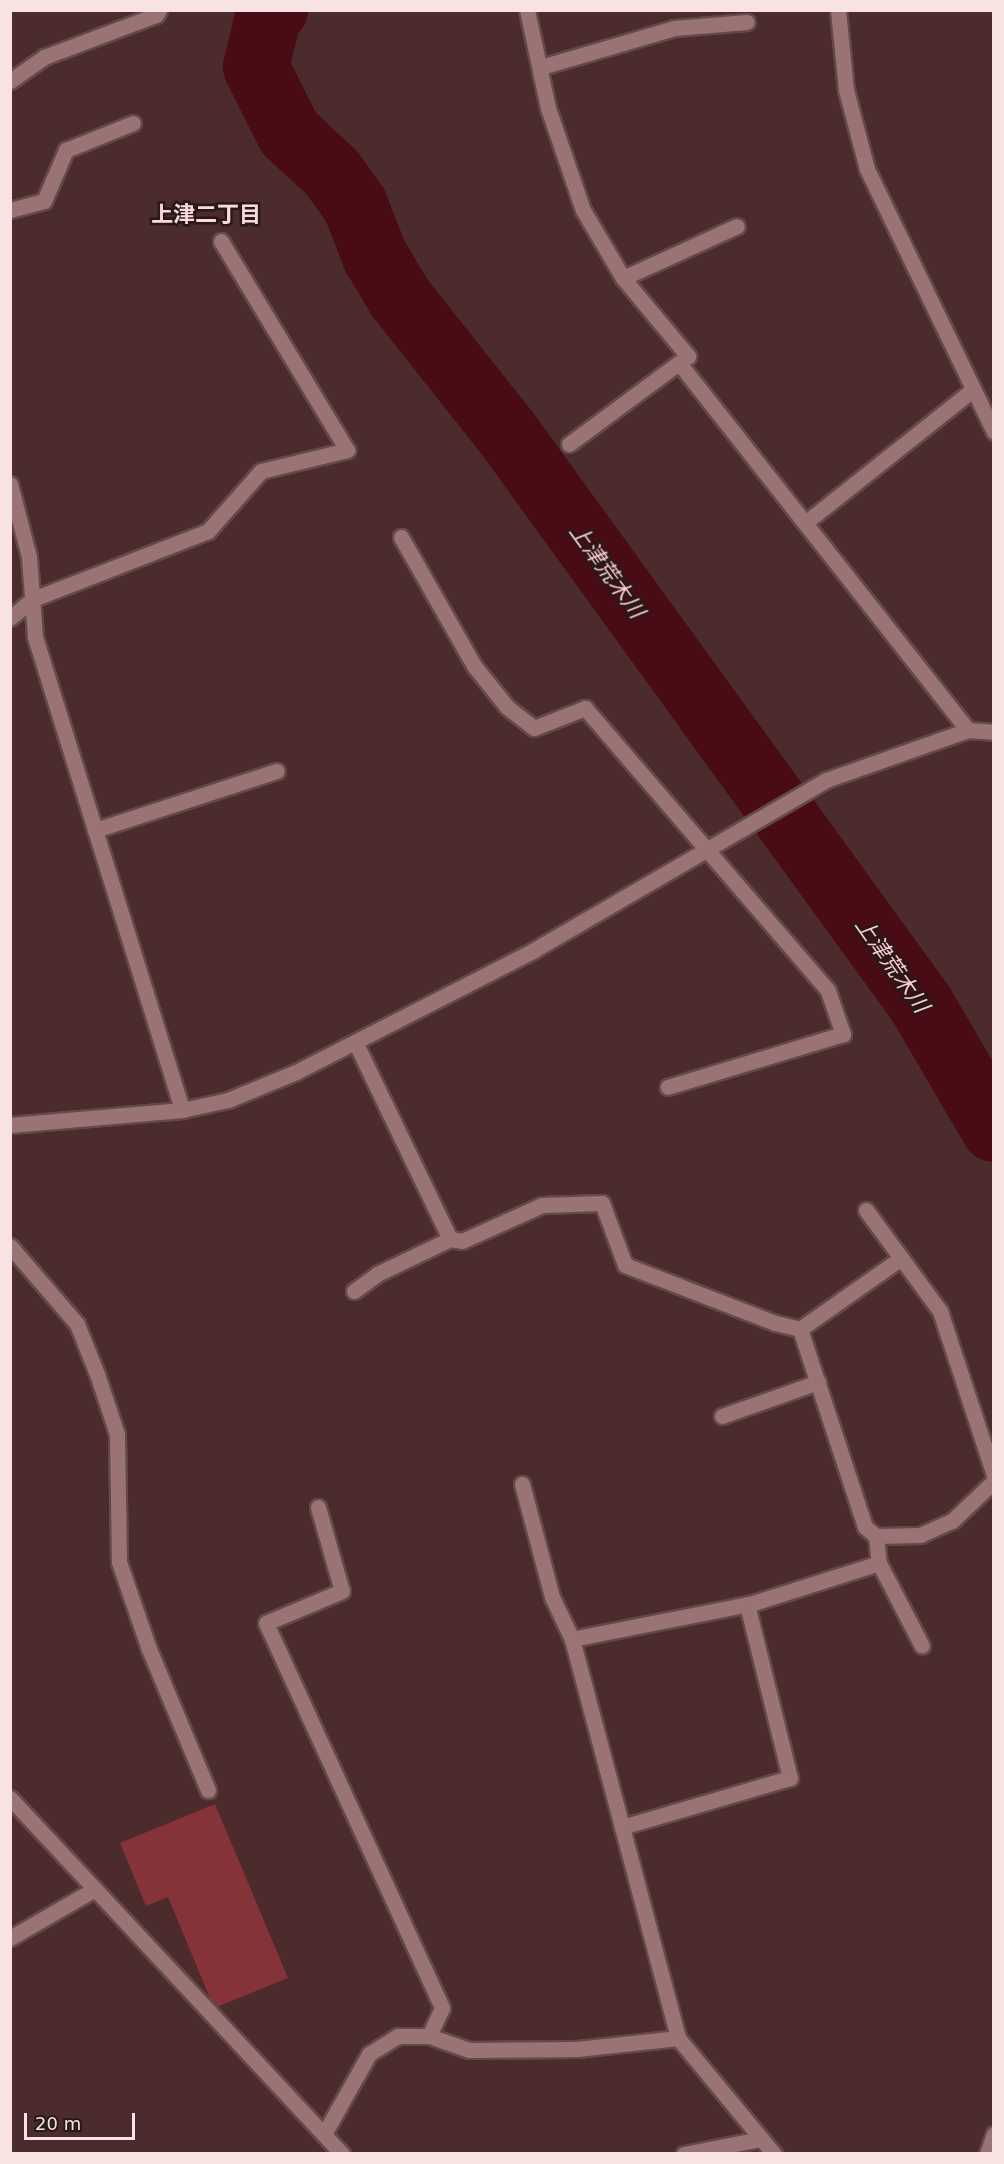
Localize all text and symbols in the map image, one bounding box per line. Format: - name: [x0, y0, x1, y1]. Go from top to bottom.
- district label: 上津二丁目: [151, 202, 261, 228]
- water label: 上津荒木川: [564, 519, 650, 623]
- water label: 上津荒木川: [850, 912, 934, 1018]
- scale bar: [27, 2101, 138, 2139]
- text: 20 m: [35, 2113, 81, 2134]

